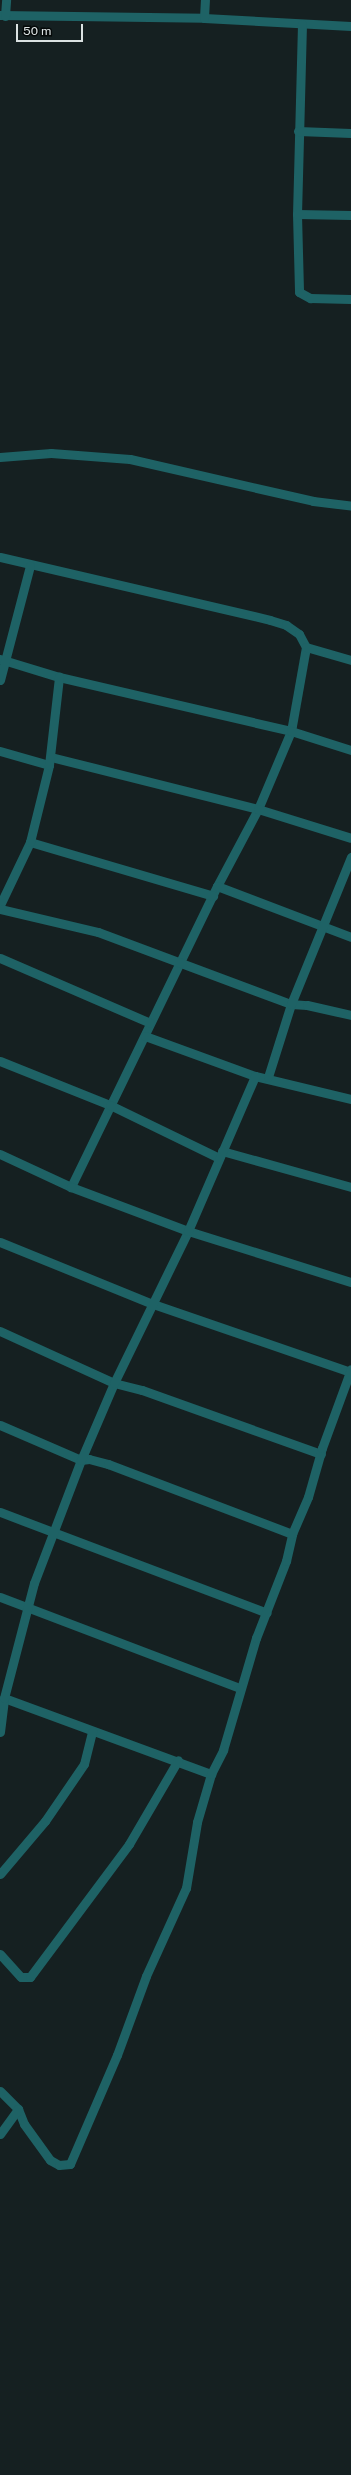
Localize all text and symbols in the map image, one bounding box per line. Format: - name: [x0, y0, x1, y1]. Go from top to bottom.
- scale bar: [18, 16, 85, 42]
- text: 50 m: [23, 24, 51, 38]

